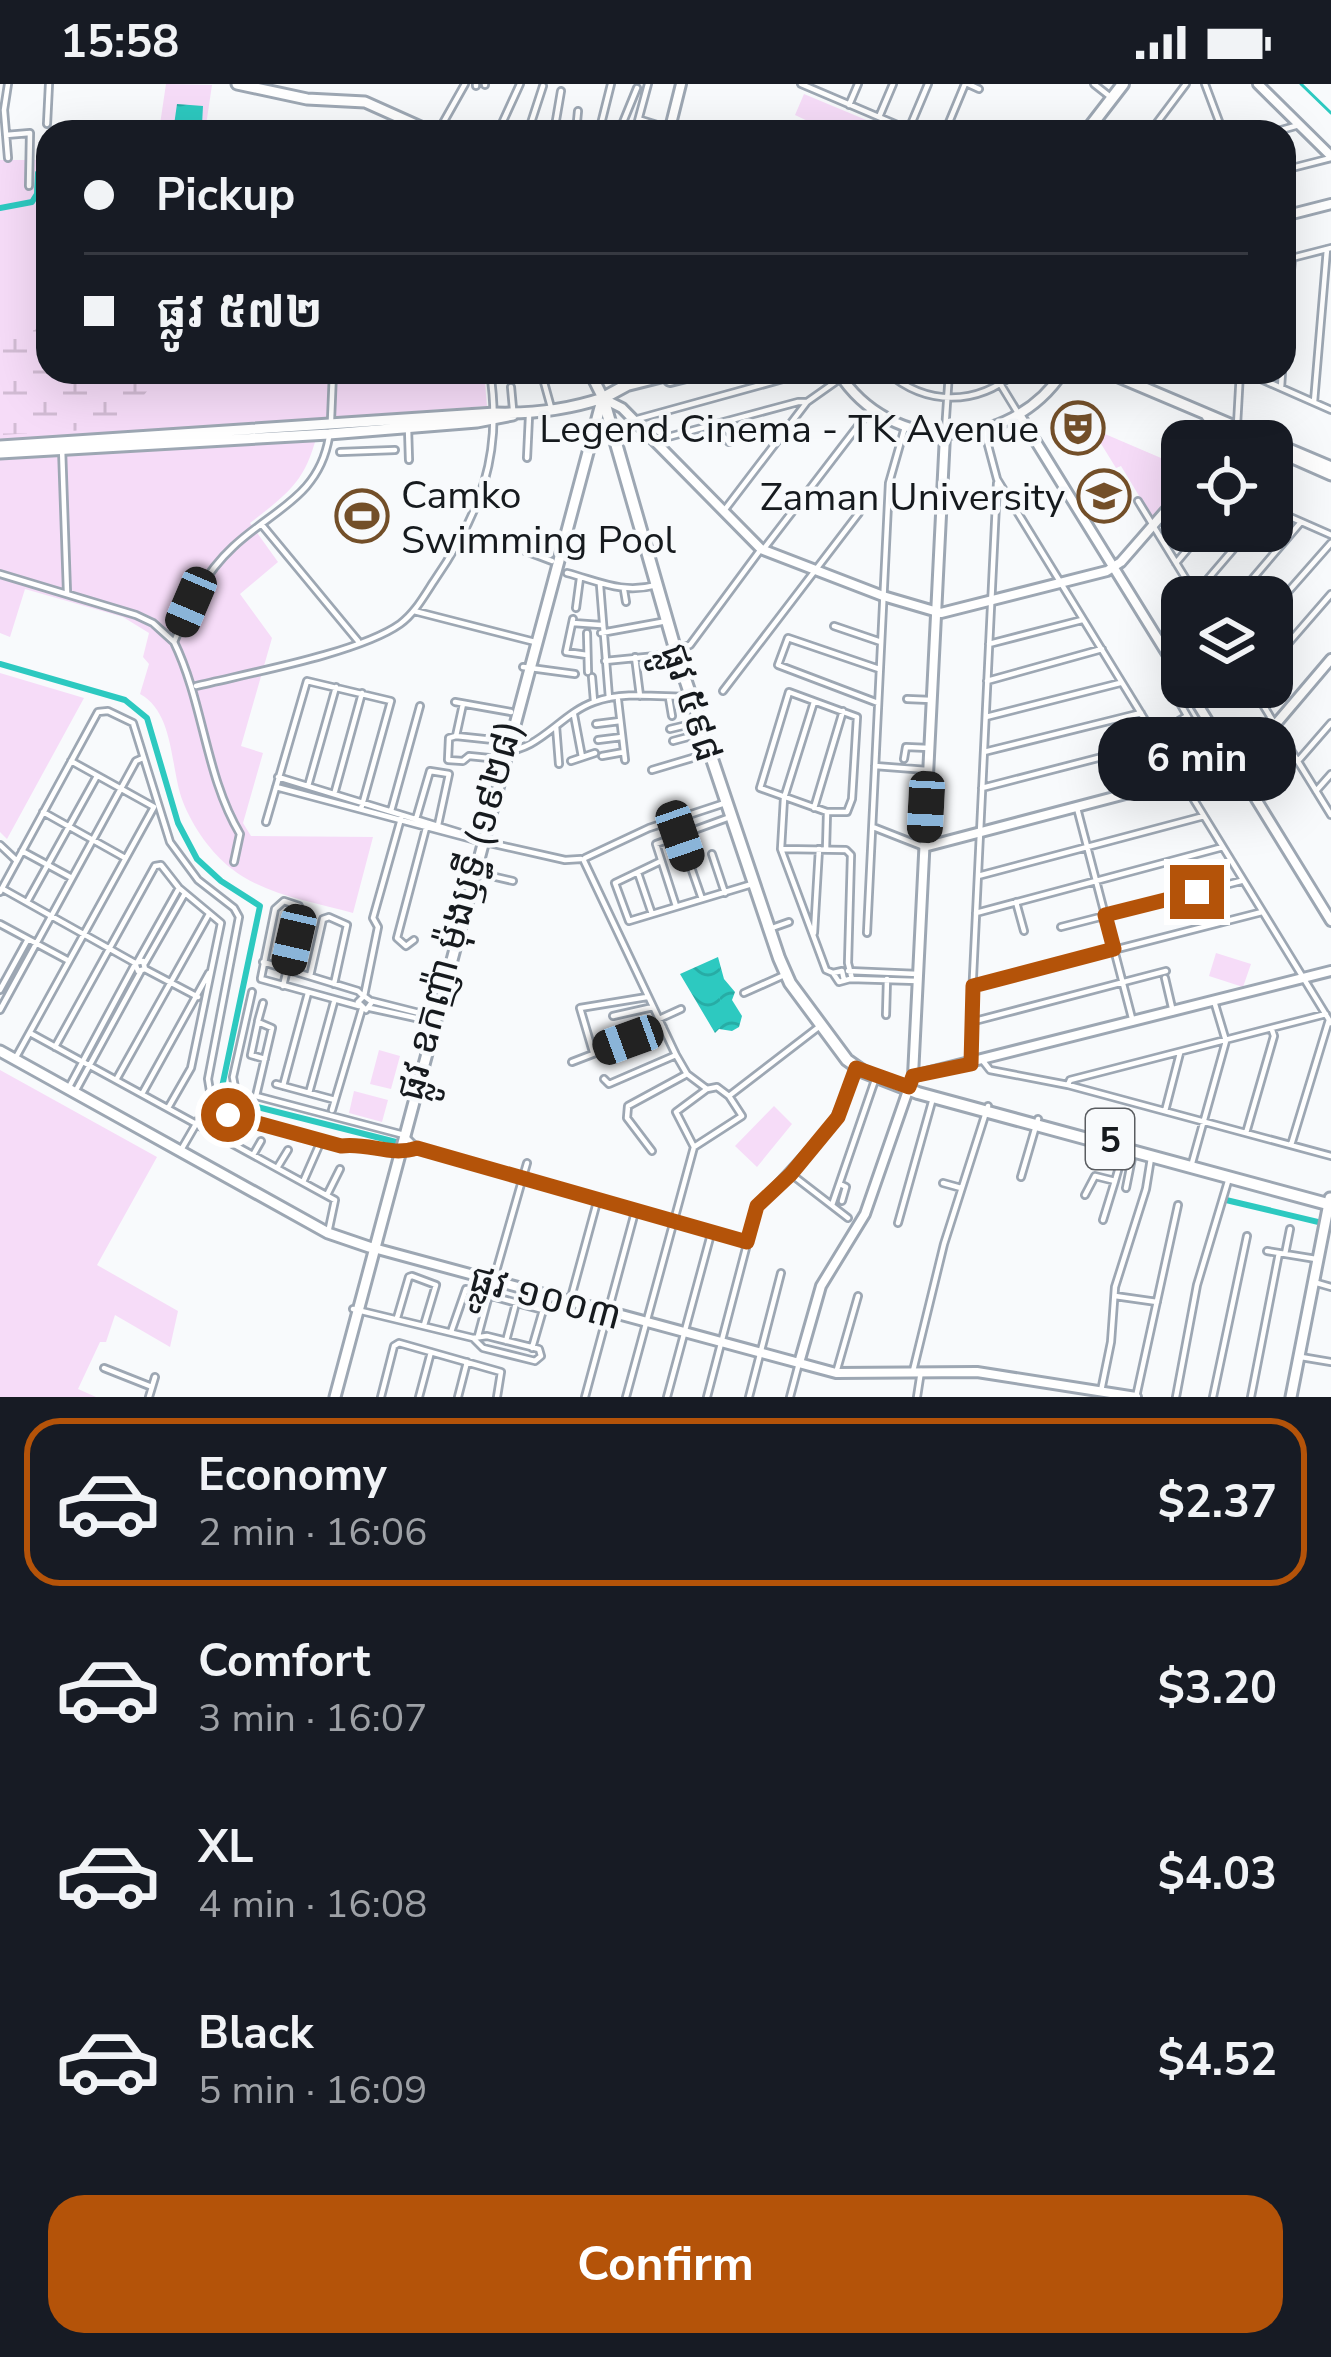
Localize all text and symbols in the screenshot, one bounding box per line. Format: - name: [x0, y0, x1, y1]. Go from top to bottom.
- text: 15:58: [60, 12, 179, 73]
- text: Pickup: [156, 165, 295, 226]
- text: ផ្លូវ ៥៧២: [156, 282, 323, 343]
- theatre icon: Legend Cinema - TK Avenue: [1050, 400, 1106, 456]
- place label: Legend Cinema - TK Avenue: [539, 403, 1039, 456]
- map controls: [1161, 420, 1293, 708]
- button: locate: [1161, 420, 1293, 552]
- school or university icon: Zaman University: [1076, 468, 1132, 524]
- place label: Camko Swimming Pool: [401, 469, 677, 567]
- place label: Zaman University: [760, 471, 1065, 524]
- sports icon: Camko Swimming Pool: [334, 488, 390, 544]
- car: [160, 562, 222, 642]
- button: layers: [1161, 576, 1293, 708]
- street label: ផ្លូវ ៥៩៨: [640, 636, 736, 771]
- street label: ផ្លូវ ឧកញ៉ា ម៉ុងឫទ្ធី (១៩២៨): [383, 714, 543, 1108]
- callout: 6 min: [1098, 718, 1296, 802]
- text: 6 min: [1147, 732, 1247, 785]
- car: [906, 770, 946, 844]
- car: [651, 796, 709, 876]
- route end: [1170, 865, 1224, 919]
- car: [268, 901, 320, 979]
- car: [588, 1011, 668, 1069]
- route start: [201, 1088, 255, 1142]
- road number: 5: [1086, 1109, 1134, 1169]
- street label: ផ្លូវ ១០០៣: [462, 1252, 628, 1350]
- text: Economy: [198, 1445, 387, 1506]
- icon: car: [54, 1448, 162, 1556]
- text: $2.37: [1158, 1472, 1277, 1533]
- text: 2 min · 16:06: [198, 1506, 427, 1559]
- text: Comfort: [198, 1631, 370, 1692]
- icon: car: [54, 1634, 162, 1742]
- text: $3.20: [1158, 1658, 1277, 1719]
- text: 3 min · 16:07: [198, 1692, 427, 1745]
- text: XL: [198, 1817, 254, 1878]
- icon: car: [54, 1820, 162, 1928]
- text: $4.03: [1158, 1844, 1277, 1905]
- text: 4 min · 16:08: [198, 1878, 427, 1931]
- text: Black: [198, 2003, 313, 2064]
- icon: car: [54, 2006, 162, 2114]
- text: $4.52: [1158, 2030, 1277, 2091]
- text: 5 min · 16:09: [198, 2064, 427, 2117]
- button: Confirm: [48, 2195, 1283, 2333]

